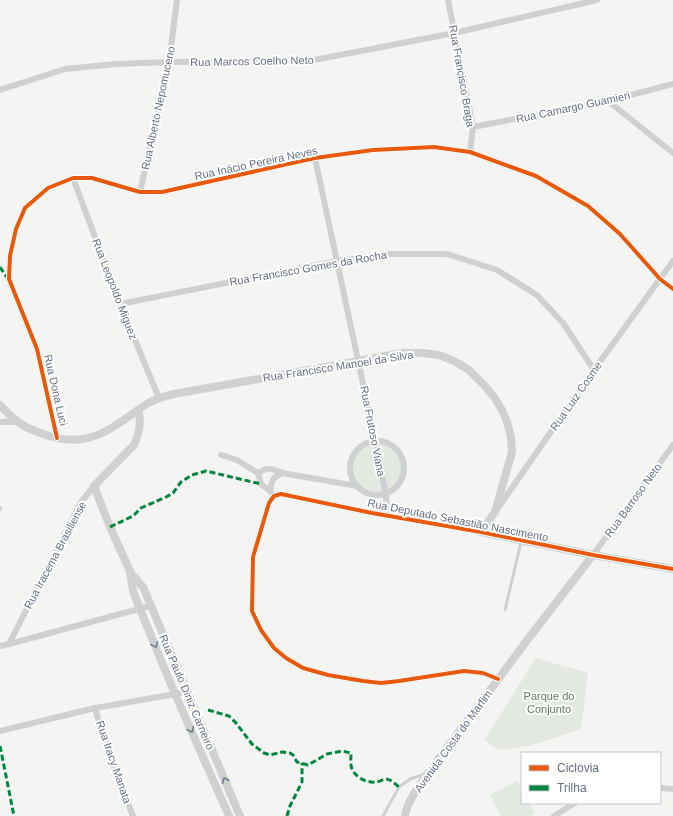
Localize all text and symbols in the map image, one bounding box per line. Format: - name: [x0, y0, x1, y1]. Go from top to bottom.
- street label: Rua Francisco Braga: [447, 24, 477, 129]
- street label: Rua Alberto Nepomuceno: [139, 45, 177, 171]
- street label: Rua Marcos Coelho Neto: [190, 54, 314, 68]
- street label: Rua Camargo Guamieri: [515, 89, 631, 125]
- street label: Rua Inácio Pereira Neves: [193, 144, 319, 182]
- street label: Rua Leopoldo Miguez: [90, 237, 140, 341]
- street label: Rua Francisco Gomes da Rocha: [228, 248, 388, 288]
- street label: Rua Francisco Manoel da Silva: [262, 348, 415, 384]
- street label: Rua Dona Luci: [42, 353, 70, 427]
- street label: Rua Luiz Cosme: [548, 359, 604, 433]
- street label: Rua Frutoso Viana: [358, 385, 388, 478]
- street label: Rua Barroso Neto: [602, 461, 664, 539]
- street label: Rua Deputado Sebastião Nascimento: [367, 497, 549, 543]
- street label: Rua Iracema Brasiliense: [22, 499, 88, 611]
- street label: Rua Paulo Diniz Carneiro: [157, 633, 217, 751]
- one-way arrow: [150, 641, 158, 648]
- street label: Avenida Costa do Marfim: [412, 688, 494, 794]
- park label: Parque do Conjunto: [524, 690, 574, 715]
- street label: Rua Iracy Manata: [94, 719, 134, 806]
- one-way arrow: [186, 725, 194, 733]
- legend: [521, 752, 661, 804]
- text: Ciclovia: [557, 761, 599, 775]
- one-way arrow: [222, 777, 230, 785]
- text: Trilha: [557, 781, 587, 795]

